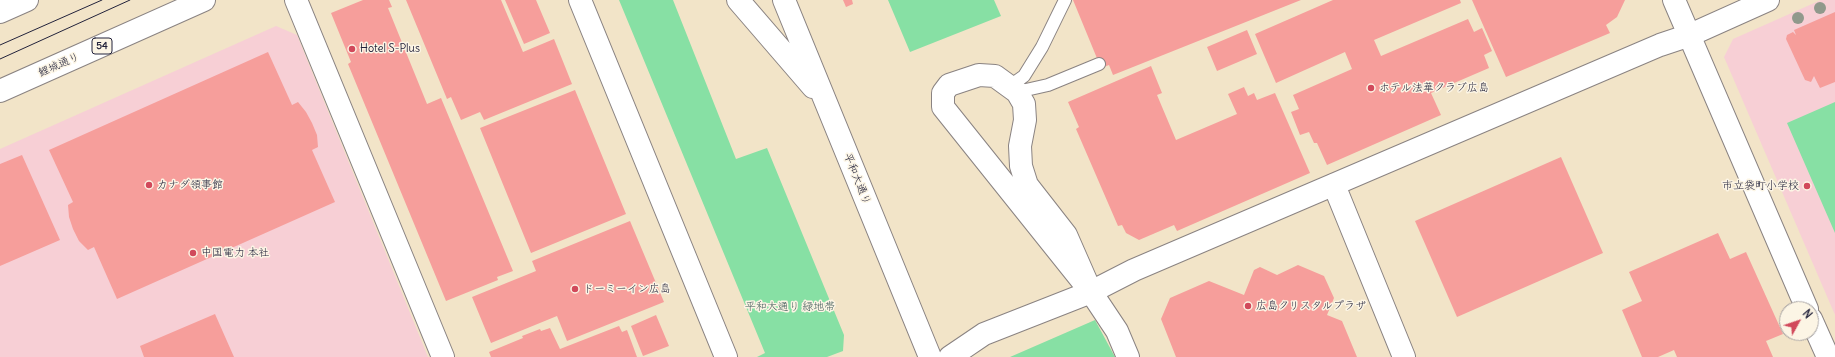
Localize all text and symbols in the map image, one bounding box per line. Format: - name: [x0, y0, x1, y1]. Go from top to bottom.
- road number: 54: [92, 38, 112, 54]
- place label: Hotel S-Plus: [360, 42, 420, 56]
- marker: Hotel S-Plus: [347, 44, 357, 54]
- street label: 鯉城通り: [36, 50, 82, 80]
- place label: ホテル法華クラブ広島: [1379, 81, 1489, 95]
- marker: ホテル法華クラブ広島: [1366, 83, 1376, 93]
- street label: 平和大通り: [841, 151, 873, 207]
- place label: カナダ領事館: [157, 178, 223, 192]
- place label: 市立袋町小学校: [1722, 179, 1799, 193]
- marker: カナダ領事館: [144, 180, 154, 190]
- marker: 市立袋町小学校: [1802, 181, 1812, 191]
- place label: 中国電力 本社: [201, 246, 270, 260]
- marker: 中国電力 本社: [188, 248, 198, 258]
- place label: ドーミーイン広島: [583, 282, 671, 296]
- marker: ドーミーイン広島: [570, 284, 580, 294]
- place label: 広島クリスタルプラザ: [1256, 299, 1366, 313]
- park label: 平和大通り 緑地帯: [745, 300, 835, 314]
- marker: 広島クリスタルプラザ: [1243, 301, 1253, 311]
- north arrow: [1779, 301, 1819, 341]
- text: N: [1800, 307, 1815, 321]

